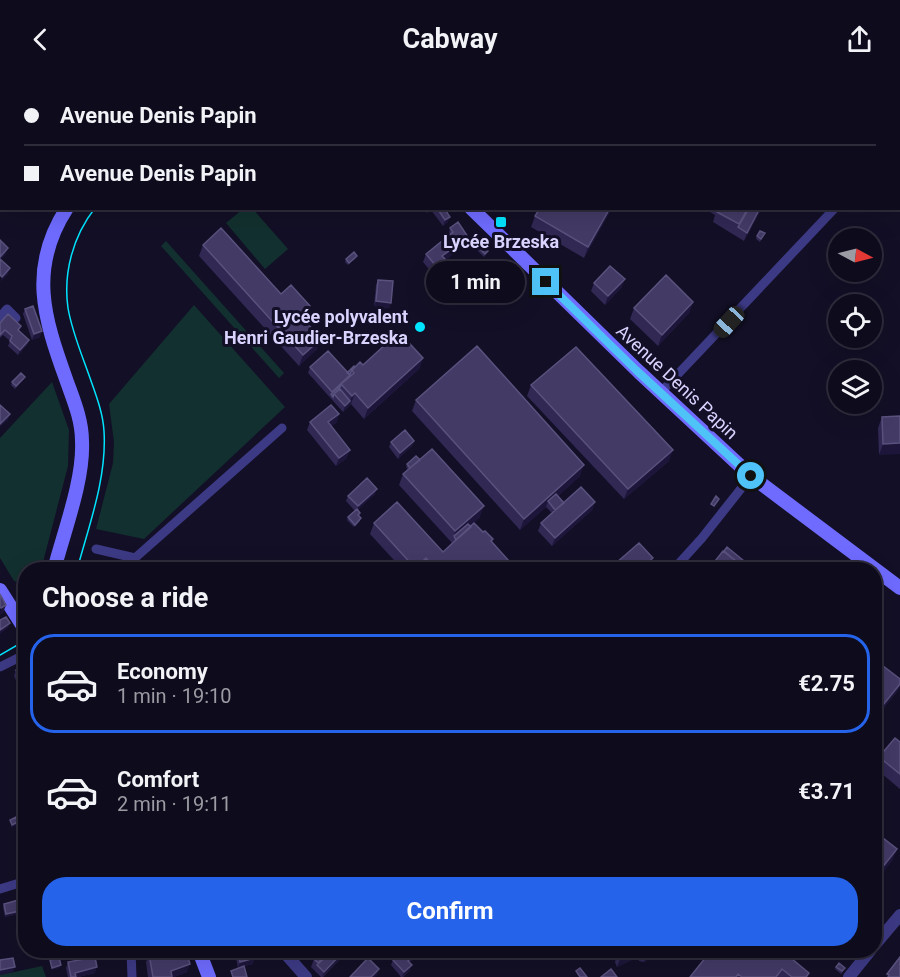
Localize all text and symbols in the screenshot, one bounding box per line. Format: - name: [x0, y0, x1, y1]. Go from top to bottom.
- icon: back: [24, 23, 57, 56]
- text: Cabway: [403, 23, 497, 55]
- icon: share: [843, 23, 876, 56]
- text: Avenue Denis Papin: [60, 103, 257, 128]
- text: Avenue Denis Papin: [60, 161, 257, 186]
- marker: Lycée Brzeska: [494, 215, 508, 229]
- north arrow: [828, 228, 882, 282]
- map controls: [828, 228, 882, 414]
- place label: Lycée Brzeska: [443, 231, 559, 252]
- callout: 1 min: [426, 261, 525, 303]
- route end: [532, 268, 559, 295]
- text: 1 min: [450, 270, 501, 294]
- button: locate: [828, 294, 882, 348]
- car: [710, 303, 748, 341]
- place label: Lycée polyvalent Henri Gaudier-Brzeska: [224, 306, 408, 348]
- marker: Lycée polyvalent Henri Gaudier-Brzeska: [413, 320, 427, 334]
- street label: Avenue Denis Papin: [612, 320, 742, 443]
- button: layers: [828, 360, 882, 414]
- route start: [737, 462, 764, 489]
- text: Choose a ride: [42, 582, 208, 614]
- icon: car: [45, 657, 99, 711]
- text: Economy: [117, 659, 208, 684]
- text: €2.75: [798, 671, 855, 696]
- text: 1 min · 19:10: [117, 684, 232, 708]
- icon: car: [45, 765, 99, 819]
- text: Comfort: [117, 767, 199, 792]
- text: €3.71: [798, 779, 855, 804]
- text: 2 min · 19:11: [117, 792, 232, 816]
- button: Confirm: [42, 877, 858, 946]

